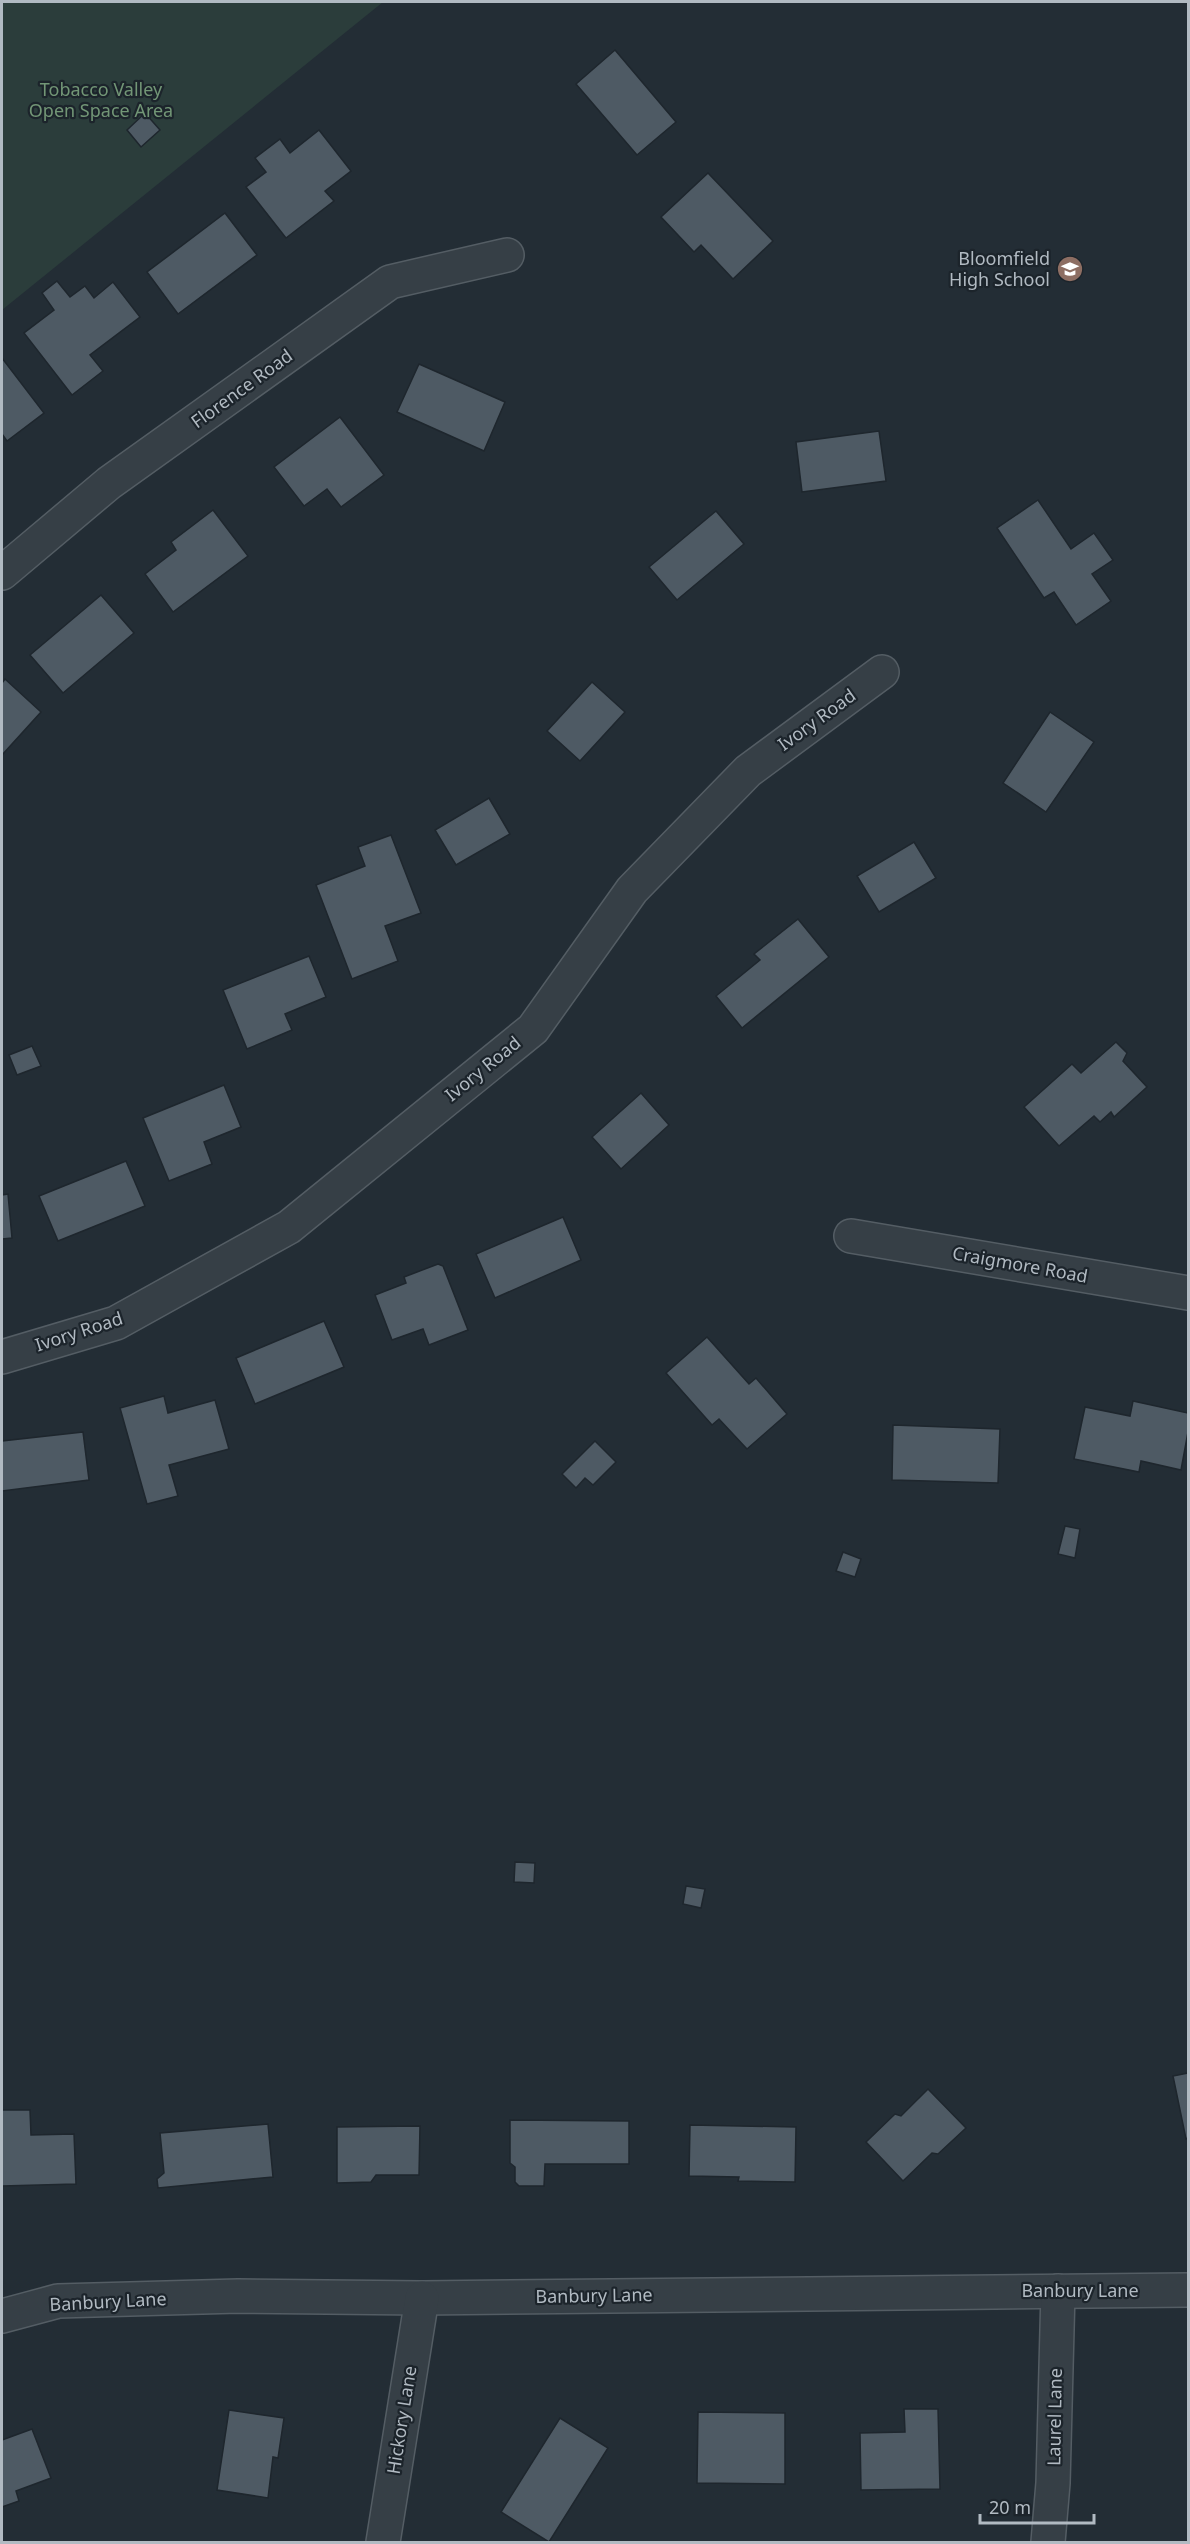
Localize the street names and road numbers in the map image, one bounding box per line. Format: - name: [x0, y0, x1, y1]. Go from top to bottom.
- street label: Florence Road: [186, 343, 297, 433]
- street label: Ivory Road: [773, 683, 860, 756]
- street label: Ivory Road: [440, 1030, 525, 1106]
- street label: Craigmore Road: [951, 1240, 1090, 1288]
- street label: Ivory Road: [32, 1306, 126, 1356]
- street label: Banbury Lane: [1021, 2278, 1139, 2302]
- street label: Banbury Lane: [535, 2282, 653, 2308]
- street label: Banbury Lane: [49, 2286, 167, 2316]
- street label: Hickory Lane: [381, 2364, 421, 2476]
- street label: Laurel Lane: [1041, 2368, 1067, 2466]

